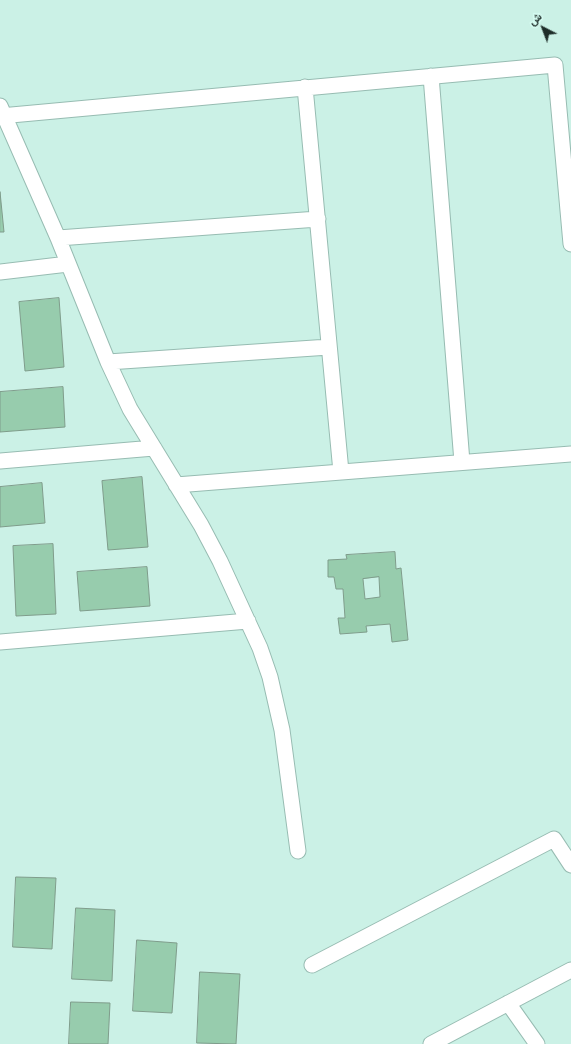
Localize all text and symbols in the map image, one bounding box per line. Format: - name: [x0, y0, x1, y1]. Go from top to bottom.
- north arrow: [523, 8, 563, 48]
- text: ش: [525, 9, 545, 29]

